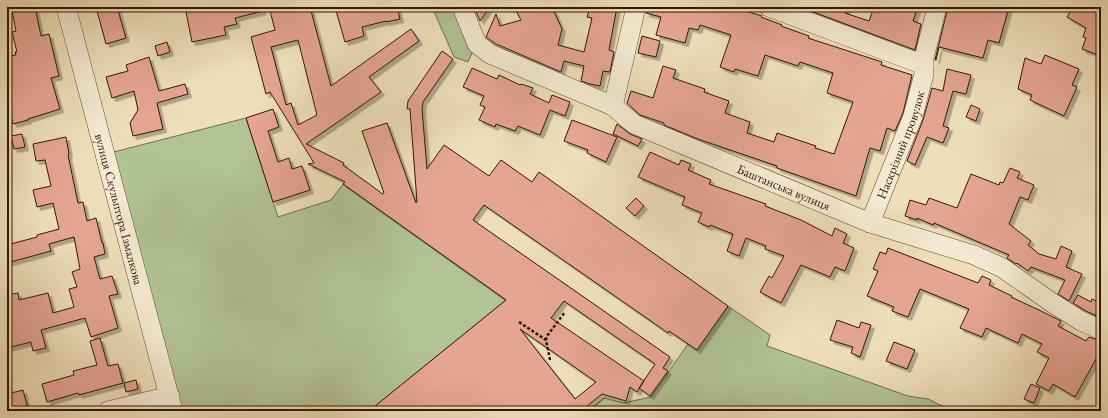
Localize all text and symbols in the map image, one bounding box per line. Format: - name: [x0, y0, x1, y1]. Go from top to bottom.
- street label: Наскрізний провулок: [872, 88, 928, 201]
- street label: вулиця Скульптора Ізмалкова: [91, 132, 148, 287]
- street label: Баштанська вулиця: [735, 160, 833, 214]

